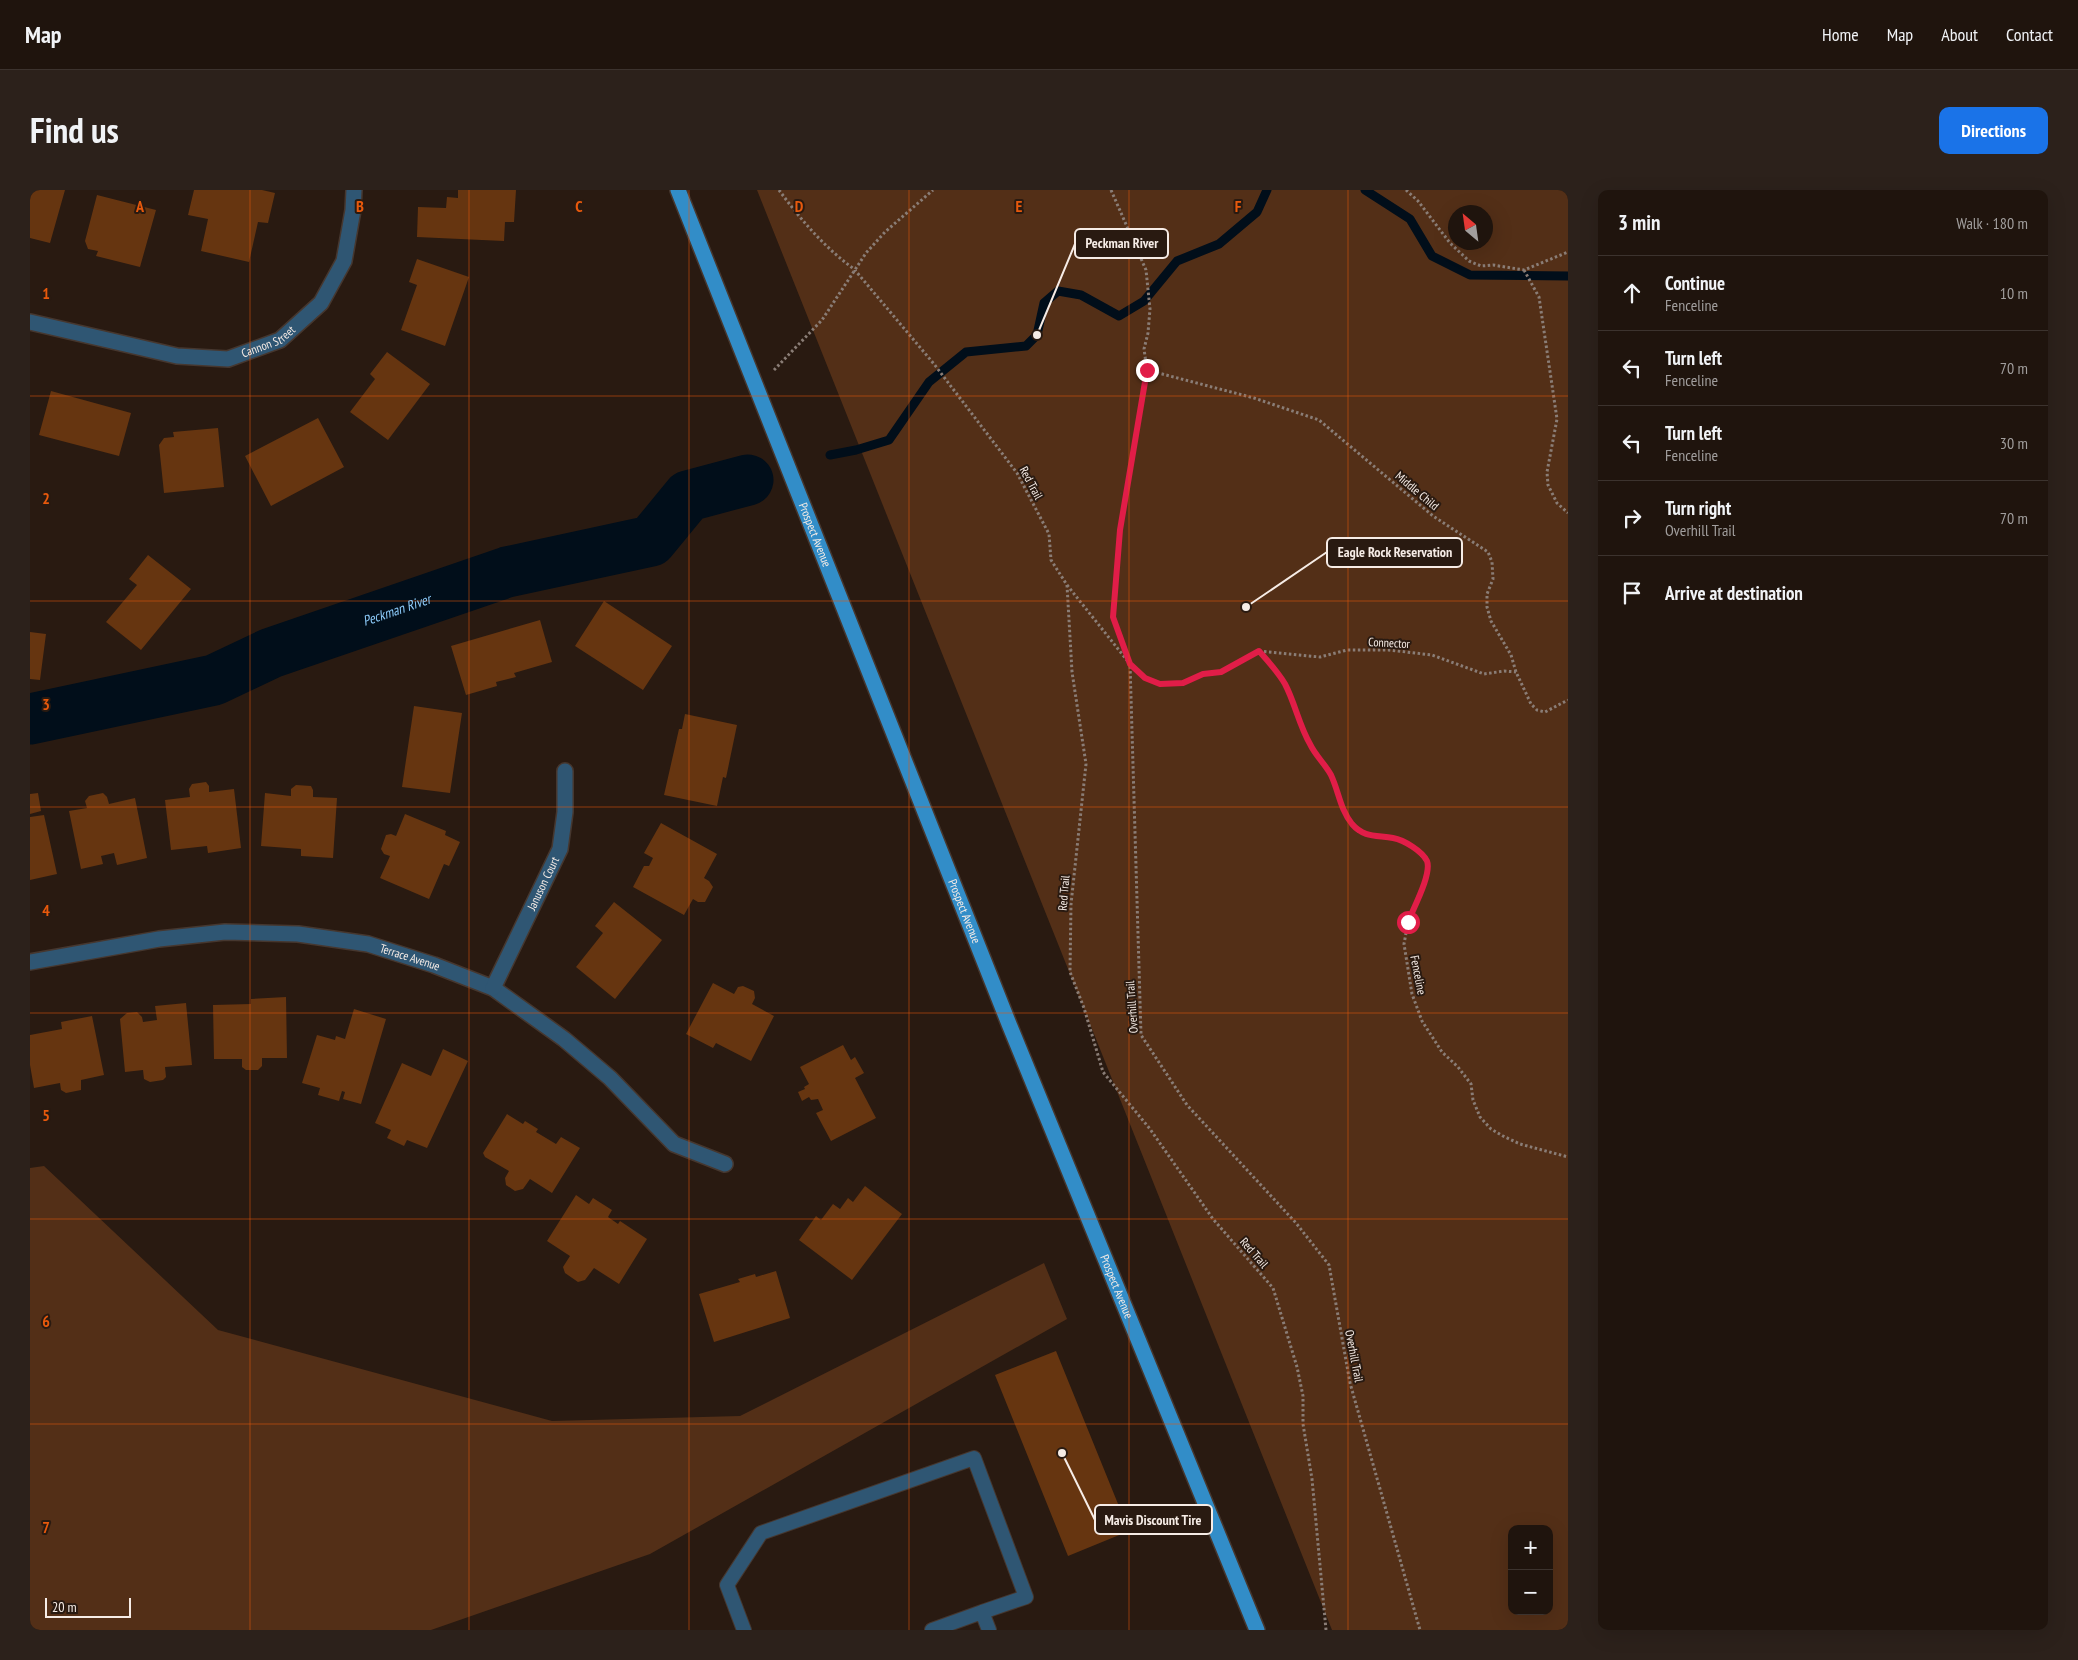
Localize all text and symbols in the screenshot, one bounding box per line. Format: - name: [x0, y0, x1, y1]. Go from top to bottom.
- text: Map: [25, 19, 62, 50]
- text: Home: [1822, 23, 1859, 46]
- text: Map: [1887, 23, 1913, 46]
- text: About: [1941, 23, 1978, 46]
- text: Contact: [2006, 23, 2053, 46]
- text: Find us: [30, 107, 119, 153]
- button: Directions: [1939, 107, 2048, 154]
- text: A: [135, 196, 145, 216]
- text: B: [356, 196, 364, 216]
- text: C: [575, 196, 583, 216]
- text: D: [795, 196, 804, 216]
- text: E: [1016, 196, 1023, 216]
- text: F: [1235, 196, 1242, 216]
- north arrow: [1448, 205, 1493, 250]
- text: 3 min: [1618, 209, 1660, 236]
- text: Walk · 180 m: [1956, 213, 2028, 233]
- callout: Peckman River: [1075, 229, 1168, 258]
- text: Peckman River: [1086, 234, 1159, 252]
- text: Continue: [1665, 271, 1725, 295]
- icon: ahead: [1618, 279, 1646, 307]
- text: 1: [42, 283, 50, 303]
- text: 10 m: [2000, 283, 2028, 303]
- text: Fenceline: [1665, 295, 1718, 315]
- street label: Cannon Street: [239, 322, 299, 361]
- text: Turn left: [1665, 346, 1722, 370]
- icon: left: [1618, 354, 1646, 382]
- text: 70 m: [2000, 358, 2028, 378]
- route end: [1136, 359, 1159, 382]
- text: Fenceline: [1665, 370, 1718, 390]
- text: Turn left: [1665, 421, 1722, 445]
- icon: left: [1618, 429, 1646, 457]
- text: 30 m: [2000, 433, 2028, 453]
- text: Fenceline: [1665, 445, 1718, 465]
- street label: Red Trail: [1016, 464, 1046, 502]
- street label: Middle Child: [1392, 468, 1442, 513]
- text: 2: [42, 488, 50, 508]
- text: Turn right: [1665, 496, 1731, 520]
- street label: Prospect Avenue: [796, 500, 835, 569]
- icon: right: [1618, 504, 1646, 532]
- text: 70 m: [2000, 508, 2028, 528]
- text: Overhill Trail: [1665, 520, 1736, 540]
- callout: Eagle Rock Reservation: [1327, 538, 1462, 567]
- text: Eagle Rock Reservation: [1338, 543, 1452, 561]
- icon: arrive: [1618, 579, 1646, 607]
- text: Arrive at destination: [1665, 581, 1803, 605]
- water label: Peckman River: [360, 589, 435, 630]
- street label: Connector: [1368, 634, 1411, 651]
- text: 3: [42, 694, 50, 714]
- street label: Januson Court: [523, 853, 563, 913]
- street label: Red Trail: [1054, 874, 1073, 911]
- street label: Prospect Avenue: [945, 877, 984, 945]
- text: 4: [42, 900, 50, 920]
- route start: [1397, 911, 1420, 934]
- street label: Terrace Avenue: [378, 940, 442, 974]
- street label: Fenceline: [1407, 954, 1430, 996]
- street label: Overhill Trail: [1122, 980, 1141, 1034]
- text: 5: [42, 1105, 50, 1125]
- street label: Red Trail: [1237, 1234, 1272, 1271]
- street label: Prospect Avenue: [1097, 1252, 1137, 1321]
- text: 6: [42, 1311, 50, 1331]
- street label: Overhill Trail: [1342, 1329, 1367, 1383]
- callout: Mavis Discount Tire: [1095, 1505, 1212, 1534]
- text: Mavis Discount Tire: [1104, 1511, 1202, 1529]
- text: 7: [42, 1517, 50, 1537]
- map controls: [1508, 1525, 1553, 1615]
- button: +: [1508, 1525, 1553, 1570]
- button: −: [1508, 1570, 1553, 1615]
- scale bar: [45, 1595, 131, 1618]
- text: 20 m: [52, 1598, 77, 1616]

